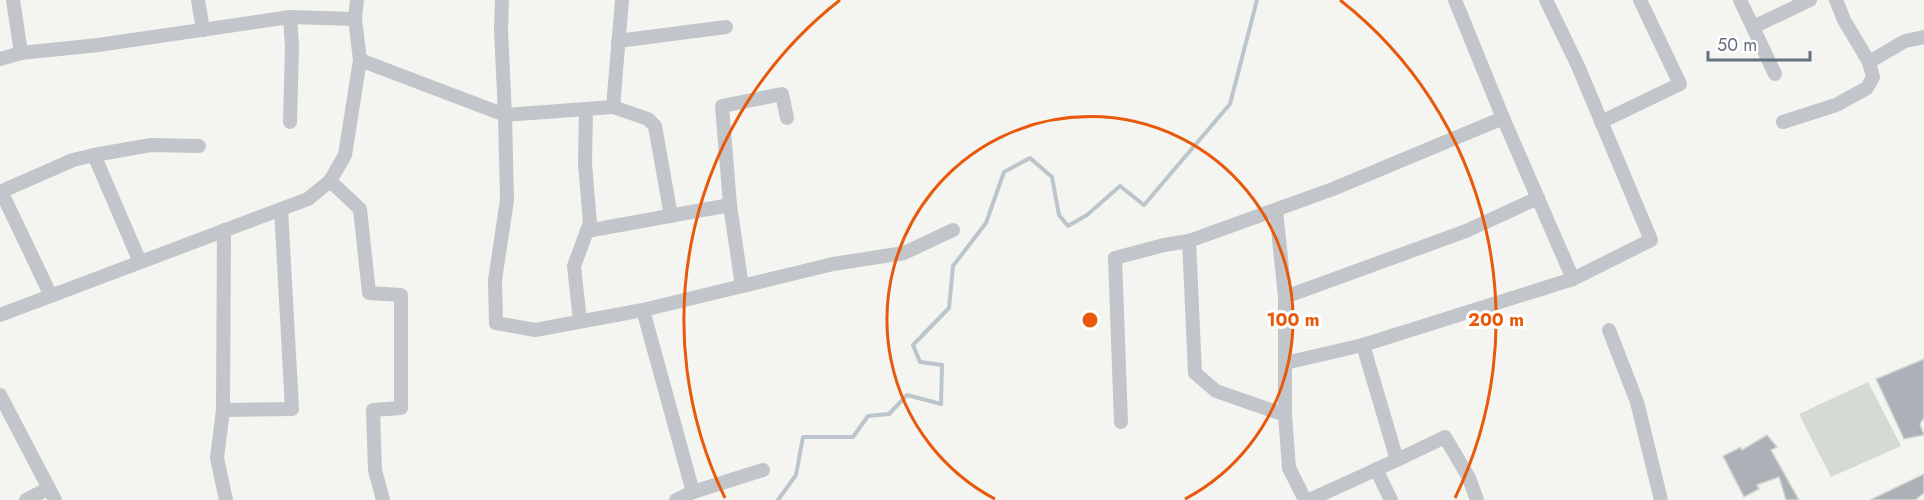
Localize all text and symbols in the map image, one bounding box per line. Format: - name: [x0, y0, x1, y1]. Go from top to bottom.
- scale bar: [1708, 24, 1810, 62]
- text: 50 m: [1717, 32, 1757, 58]
- text: 100 m: [1266, 307, 1320, 333]
- text: 200 m: [1468, 307, 1524, 333]
- centre of rings: [1080, 310, 1100, 330]

